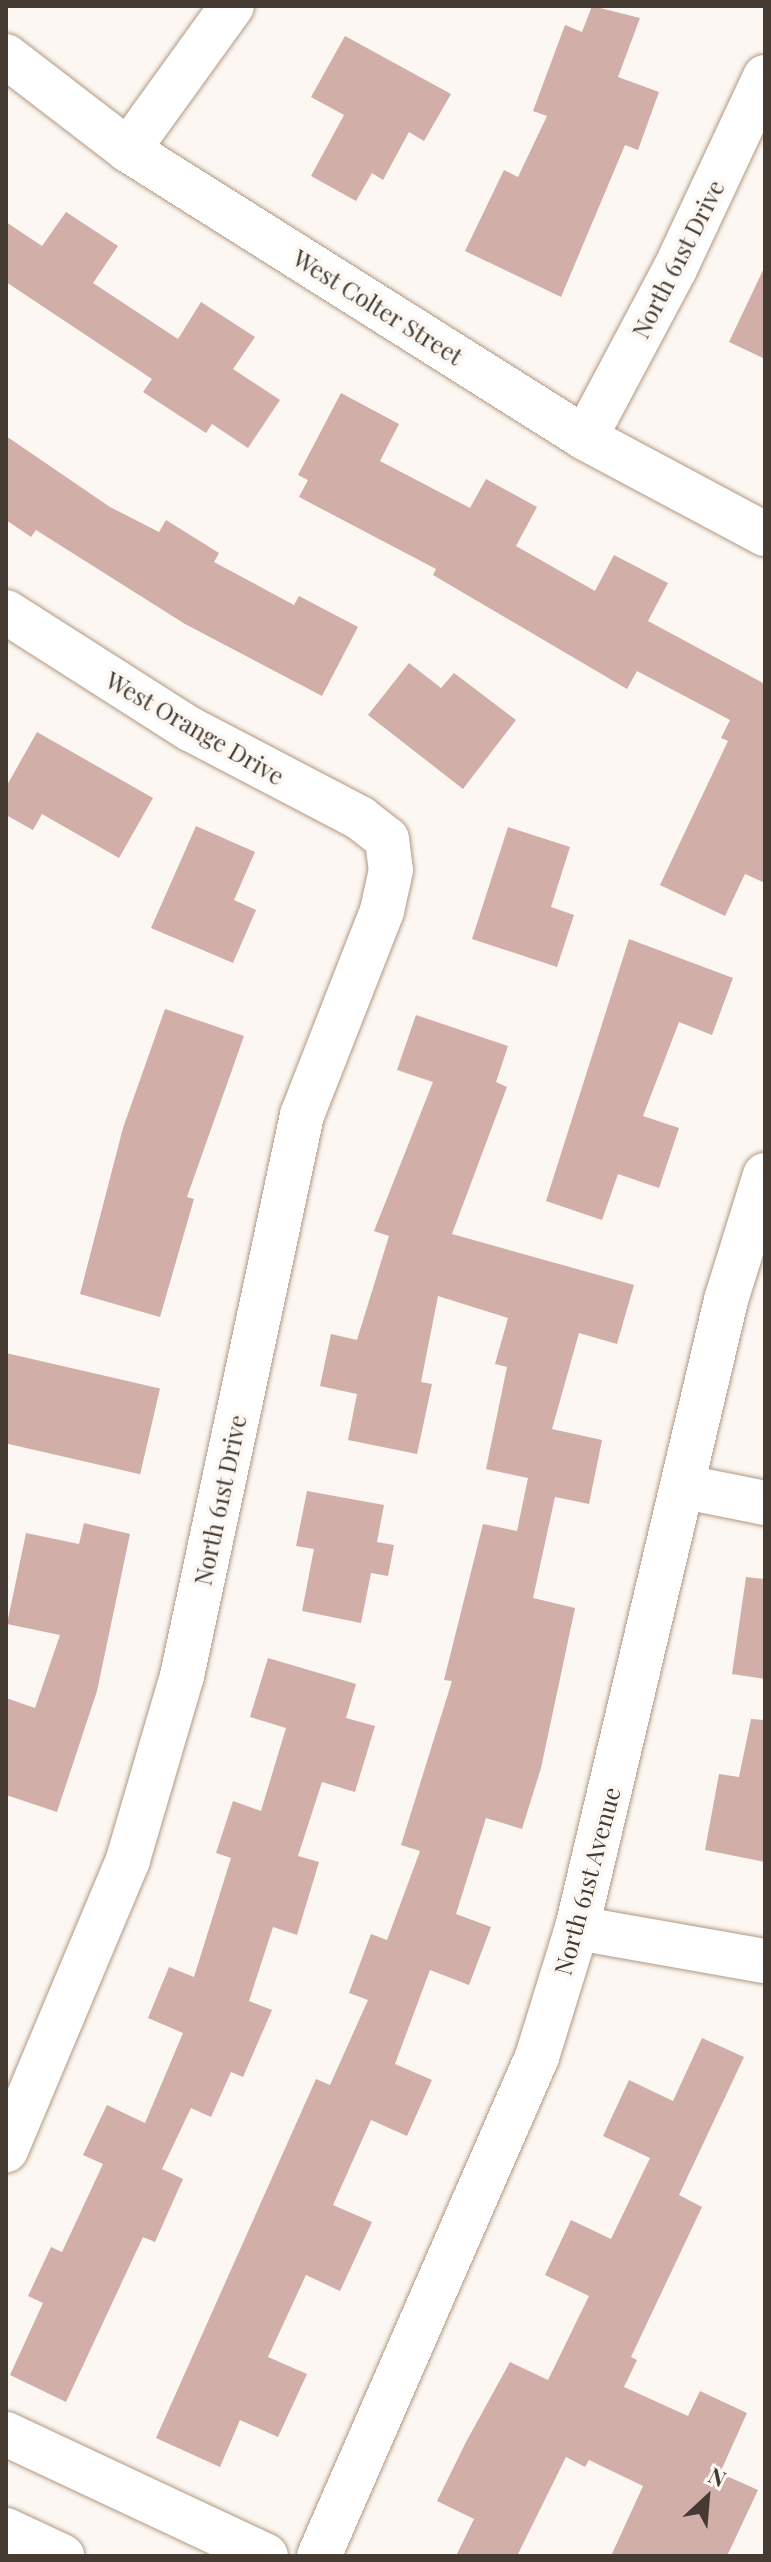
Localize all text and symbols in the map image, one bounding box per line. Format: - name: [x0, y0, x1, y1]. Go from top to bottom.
- street label: North 61st Drive: [626, 175, 730, 343]
- street label: West Colter Street: [288, 243, 468, 371]
- street label: West Orange Drive: [101, 665, 289, 791]
- street label: North 61st Drive: [188, 1412, 252, 1588]
- street label: North 61st Avenue: [548, 1783, 626, 1979]
- north arrow: [667, 2458, 747, 2538]
- text: N: [704, 2459, 731, 2493]

